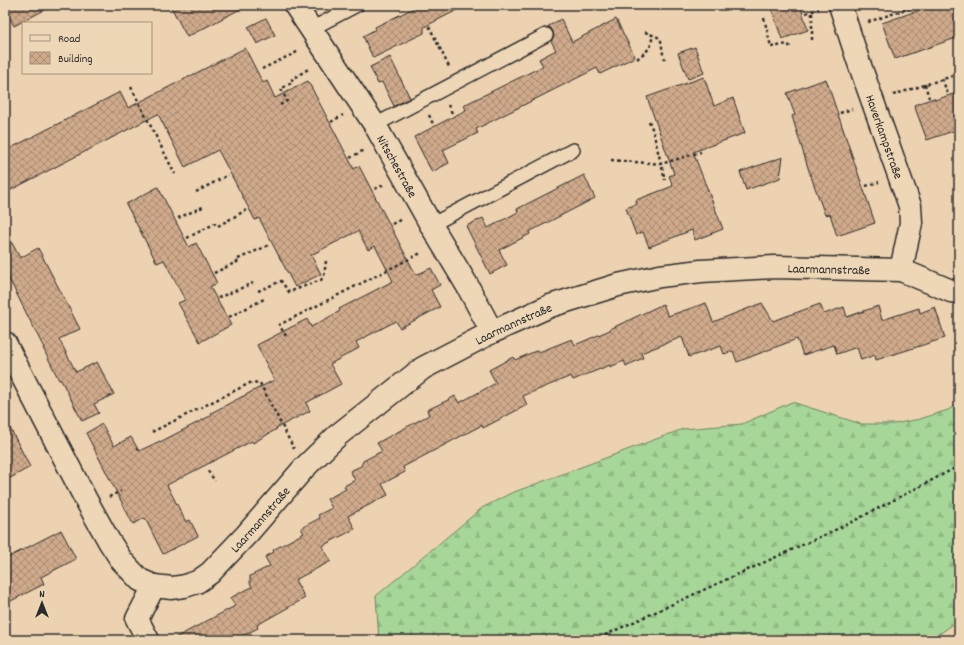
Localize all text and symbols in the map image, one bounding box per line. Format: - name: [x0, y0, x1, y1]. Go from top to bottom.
- legend: [22, 22, 152, 74]
- text: Road: [58, 31, 80, 48]
- text: Building: [58, 51, 93, 68]
- street label: Haverkampstraße: [859, 92, 907, 182]
- street label: Nitschestraße: [370, 132, 421, 202]
- street label: Laarmannstraße: [787, 260, 871, 281]
- street label: Laarmannstraße: [472, 299, 556, 351]
- street label: Laarmannstraße: [227, 483, 296, 558]
- north arrow: [22, 583, 62, 623]
- text: N: [39, 587, 45, 603]

